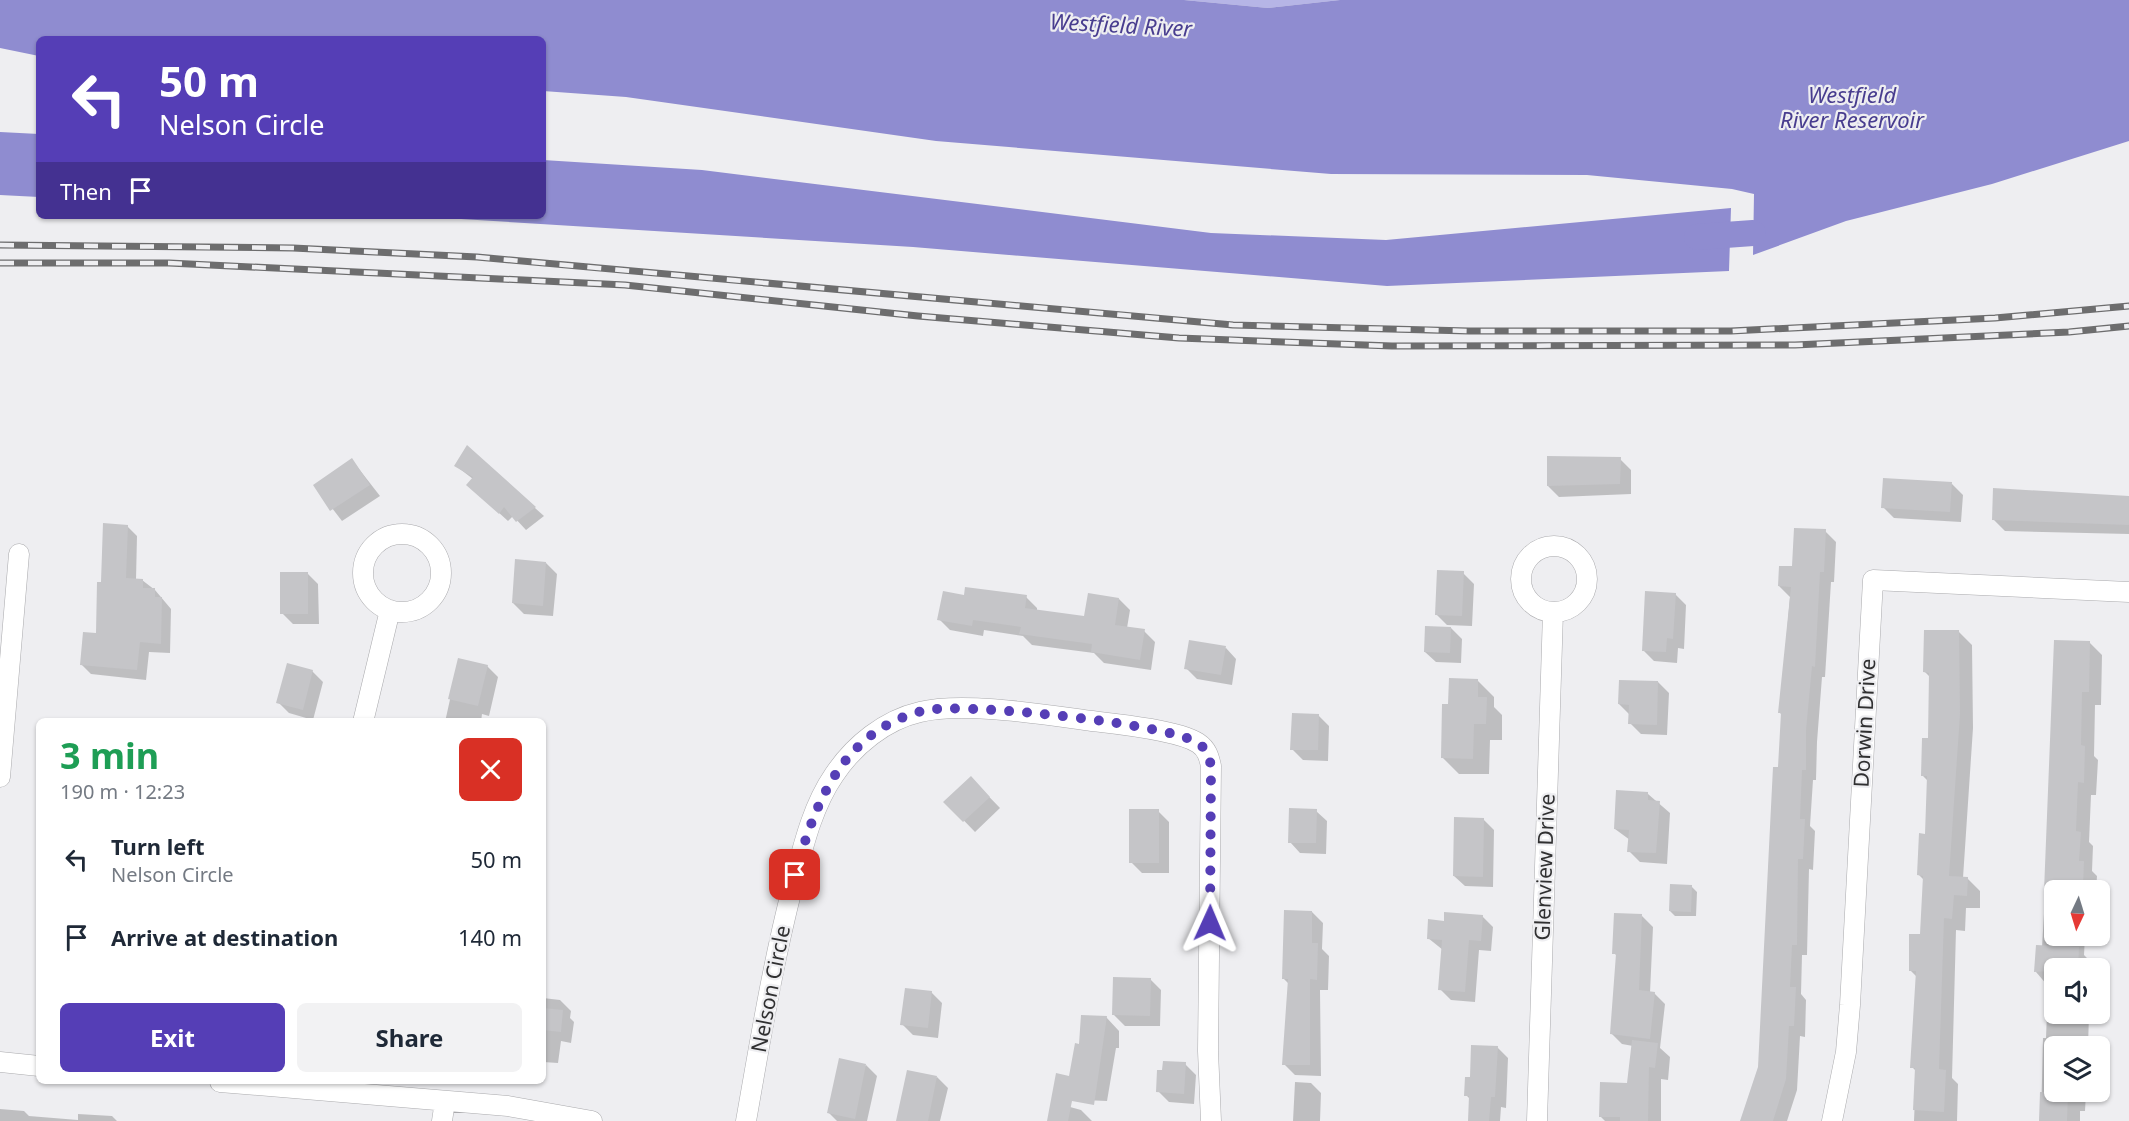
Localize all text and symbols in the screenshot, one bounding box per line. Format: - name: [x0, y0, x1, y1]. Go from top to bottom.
- water label: Westfield River: [1049, 5, 1194, 43]
- text: 50 m: [159, 52, 259, 109]
- icon: left: [60, 60, 138, 138]
- water label: Westfield River Reservoir: [1780, 79, 1925, 134]
- text: Nelson Circle: [159, 106, 324, 143]
- icon: arrive: [124, 174, 157, 207]
- text: Then: [60, 176, 112, 206]
- street label: Dorwin Drive: [1847, 658, 1881, 788]
- text: 3 min: [60, 731, 159, 780]
- button: close: [459, 738, 522, 801]
- text: 190 m · 12:23: [60, 778, 185, 805]
- street label: Glenview Drive: [1527, 793, 1561, 941]
- text: Turn left: [111, 831, 205, 861]
- icon: left: [60, 843, 93, 876]
- text: 50 m: [471, 844, 522, 874]
- pin: [769, 849, 820, 900]
- icon: arrive: [778, 858, 811, 891]
- text: Nelson Circle: [111, 861, 234, 888]
- north arrow: [2044, 880, 2110, 946]
- map controls: [2044, 880, 2110, 1102]
- position arrow: [1178, 891, 1242, 955]
- icon: arrive: [60, 921, 93, 954]
- text: Arrive at destination: [111, 922, 338, 952]
- text: 140 m: [458, 922, 522, 952]
- street label: Nelson Circle: [744, 923, 796, 1055]
- button: sound: [2044, 958, 2110, 1024]
- button: Exit: [60, 1003, 285, 1072]
- button: Share: [297, 1003, 522, 1072]
- button: layers: [2044, 1036, 2110, 1102]

